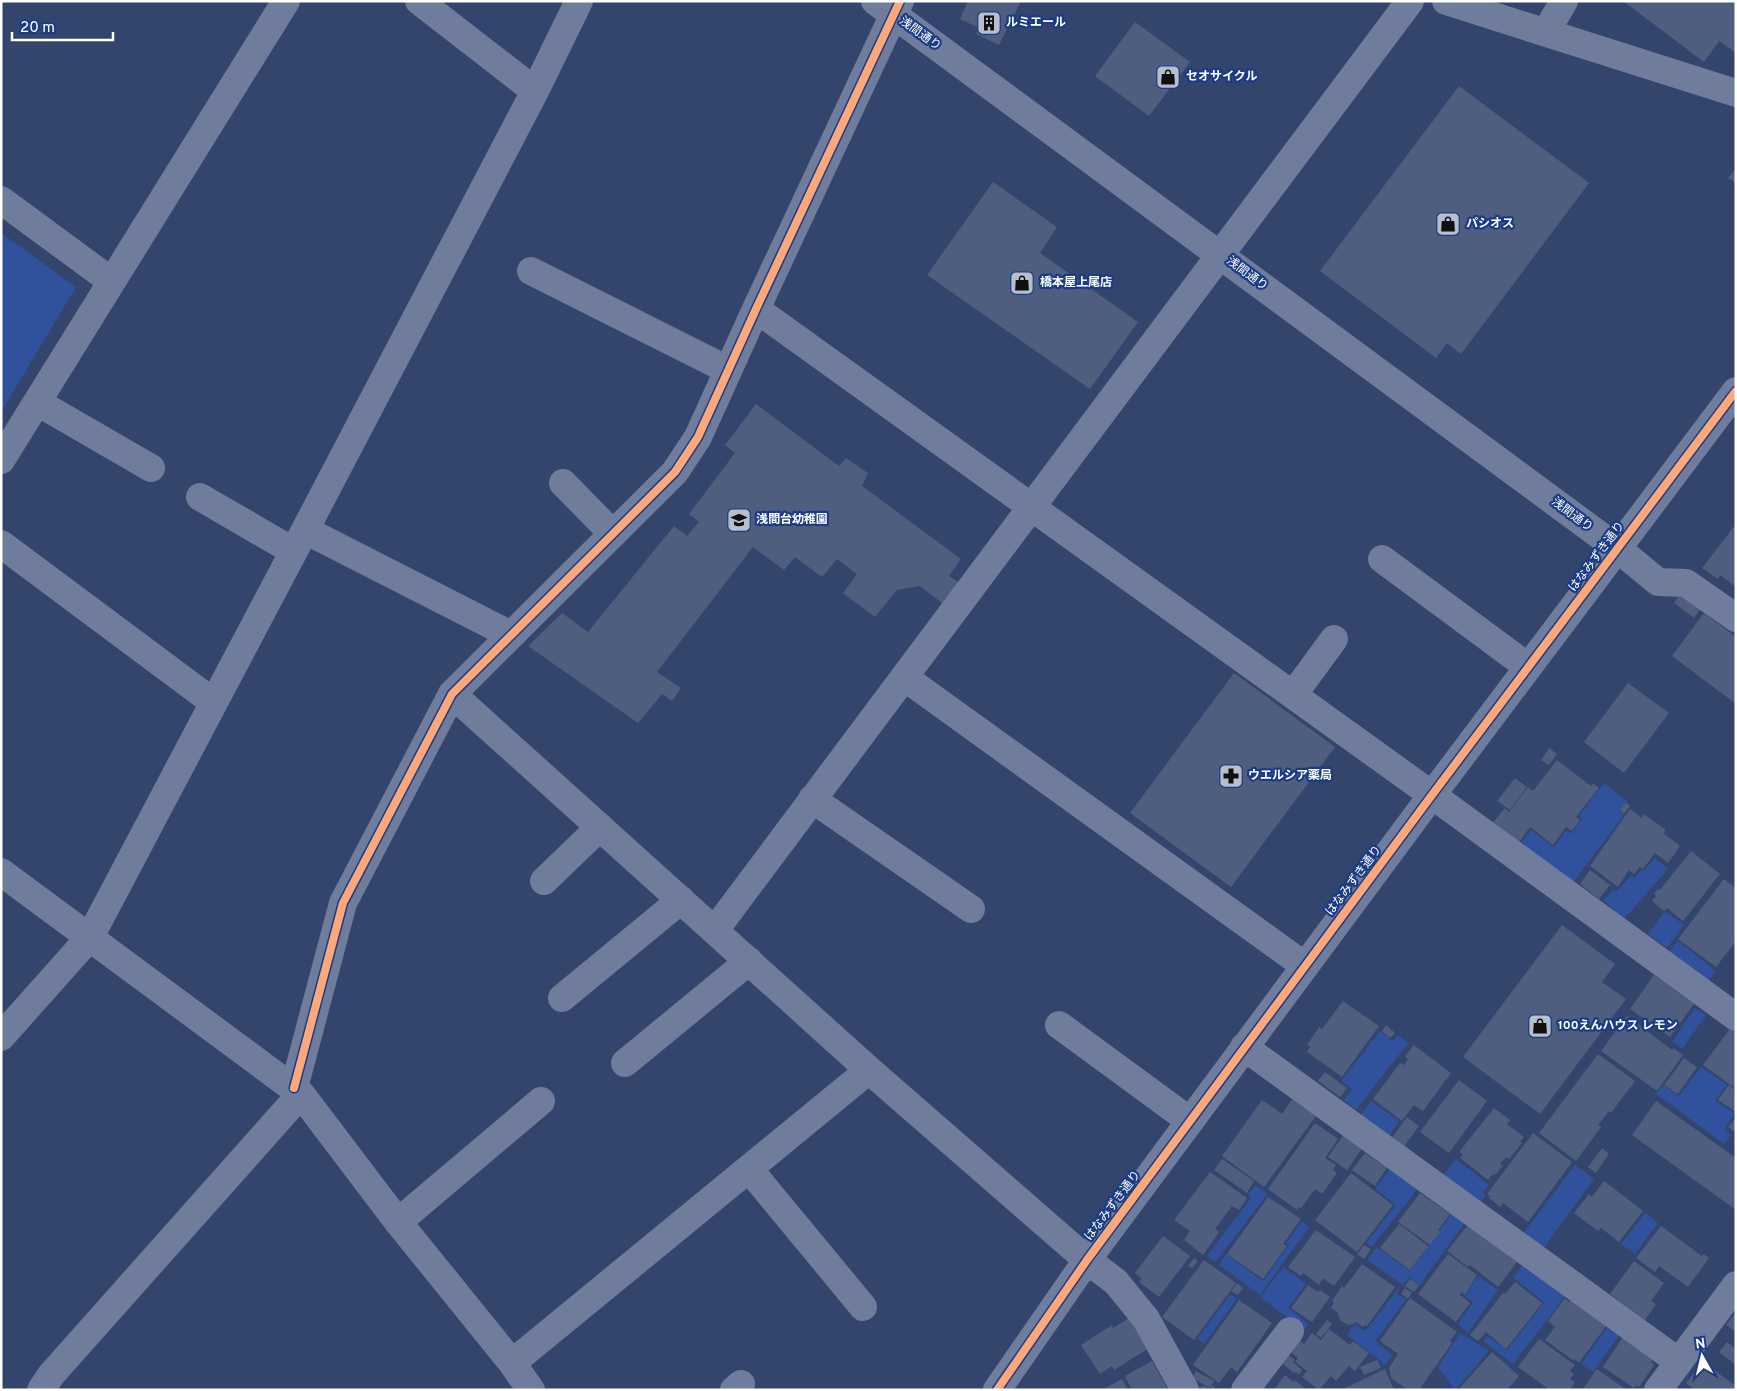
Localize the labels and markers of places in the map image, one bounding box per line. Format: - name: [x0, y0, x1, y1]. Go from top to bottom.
- building icon: ルミエール: [976, 10, 1002, 36]
- place label: ルミエール: [1006, 15, 1066, 31]
- shop icon: セオサイクル: [1155, 64, 1181, 90]
- place label: セオサイクル: [1186, 69, 1257, 85]
- shop icon: パシオス: [1435, 211, 1461, 237]
- place label: パシオス: [1466, 216, 1514, 232]
- shop icon: 橋本屋上尾店: [1009, 270, 1035, 296]
- place label: 橋本屋上尾店: [1040, 275, 1112, 291]
- school or university icon: 浅間台幼稚園: [726, 507, 752, 533]
- place label: 浅間台幼稚園: [756, 512, 828, 528]
- pharmacy icon: ウエルシア薬局: [1218, 763, 1244, 789]
- place label: ウエルシア薬局: [1248, 768, 1332, 784]
- shop icon: 100えんハウス レモン: [1527, 1013, 1553, 1039]
- place label: 100えんハウス レモン: [1558, 1018, 1678, 1034]

